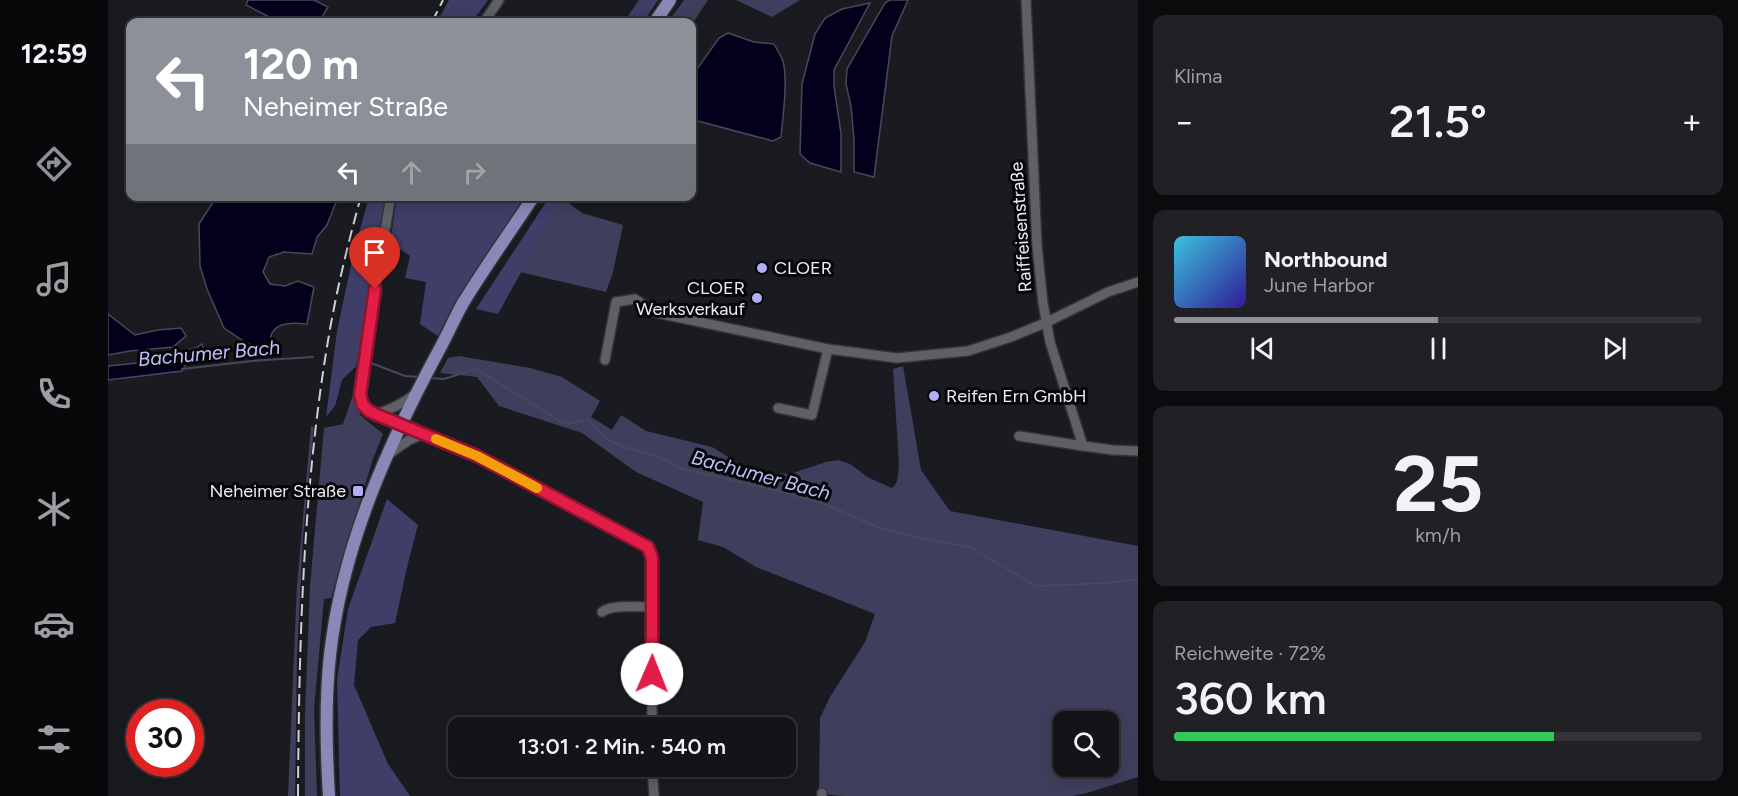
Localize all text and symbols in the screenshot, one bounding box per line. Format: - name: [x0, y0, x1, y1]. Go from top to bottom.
- text: 12:59: [21, 37, 87, 70]
- text: 120 m: [243, 39, 359, 90]
- icon: left: [144, 42, 222, 120]
- text: Klima: [1174, 64, 1222, 88]
- text: Neheimer Straße: [243, 90, 448, 123]
- text: 21.5°: [1389, 94, 1487, 148]
- text: −: [1174, 102, 1195, 141]
- text: +: [1681, 102, 1702, 141]
- icon: directions: [33, 143, 75, 185]
- icon: left: [332, 156, 365, 189]
- icon: ahead: [395, 156, 428, 189]
- icon: right: [458, 156, 491, 189]
- street label: Raiffeisenstraße: [1005, 161, 1037, 293]
- pin: [349, 227, 400, 289]
- icon: arrive: [358, 236, 391, 269]
- text: Northbound: [1264, 246, 1388, 273]
- place label: CLOER: [774, 257, 832, 279]
- icon: music: [33, 258, 75, 300]
- marker: CLOER: [755, 261, 769, 275]
- text: June Harbor: [1264, 273, 1375, 297]
- place label: CLOER Werksverkauf: [636, 277, 745, 320]
- marker: CLOER Werksverkauf: [750, 291, 764, 305]
- icon: previous: [1246, 332, 1279, 365]
- icon: pause: [1422, 332, 1455, 365]
- icon: next: [1598, 332, 1631, 365]
- water label: Bachumer Bach: [137, 335, 281, 371]
- icon: phone: [33, 373, 75, 415]
- place label: Reifen Ern GmbH: [946, 385, 1086, 407]
- marker: Reifen Ern GmbH: [927, 389, 941, 403]
- text: 25: [1393, 437, 1483, 531]
- water label: Bachumer Bach: [689, 445, 833, 505]
- place label: Neheimer Straße: [209, 480, 346, 502]
- marker: Neheimer Straße: [351, 484, 365, 498]
- icon: climate: [33, 488, 75, 530]
- text: km/h: [1415, 523, 1461, 547]
- icon: car: [33, 603, 75, 645]
- text: Reichweite · 72%: [1174, 641, 1326, 665]
- position arrow: [620, 642, 684, 706]
- text: 360 km: [1174, 671, 1327, 725]
- speed limit sign: 30: [126, 699, 204, 777]
- map controls: [1053, 711, 1119, 777]
- button: search: [1053, 711, 1119, 777]
- icon: filters: [33, 718, 75, 760]
- text: 13:01 · 2 Min. · 540 m: [518, 733, 726, 760]

